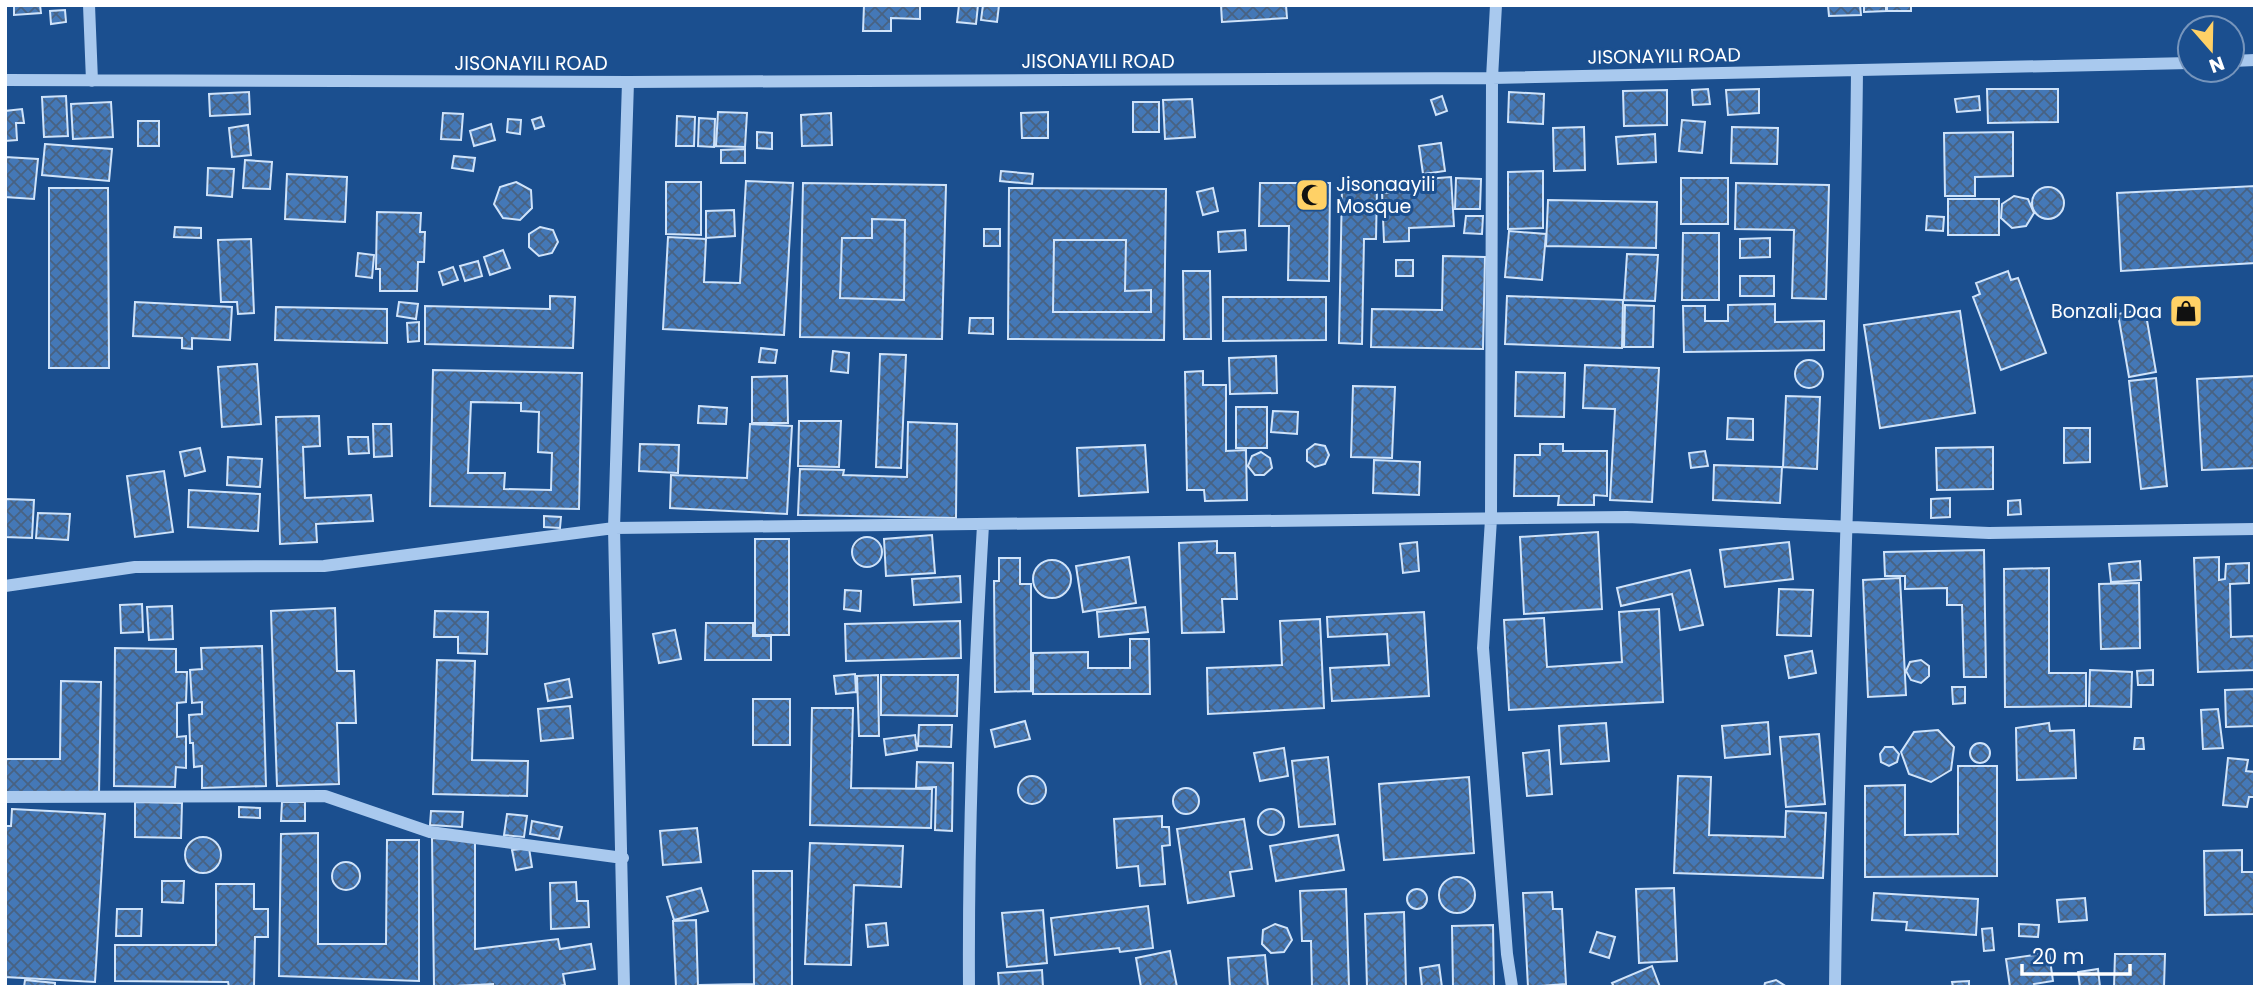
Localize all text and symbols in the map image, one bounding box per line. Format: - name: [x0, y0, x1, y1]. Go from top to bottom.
- north arrow: [2176, 14, 2246, 84]
- street label: JISONAYILI ROAD: [1587, 41, 1741, 71]
- street label: JISONAYILI ROAD: [1021, 48, 1175, 75]
- text: N: [2205, 49, 2228, 80]
- street label: JISONAYILI ROAD: [454, 50, 608, 77]
- place label: Jisonaayili Mosque: [1336, 171, 1435, 220]
- mosque icon: Jisonaayili Mosque: [1293, 176, 1331, 214]
- shop icon: Bonzali Daa: [2167, 292, 2205, 330]
- place label: Bonzali Daa: [2051, 298, 2162, 325]
- scale bar: [2022, 932, 2130, 976]
- text: 20 m: [2032, 942, 2085, 971]

